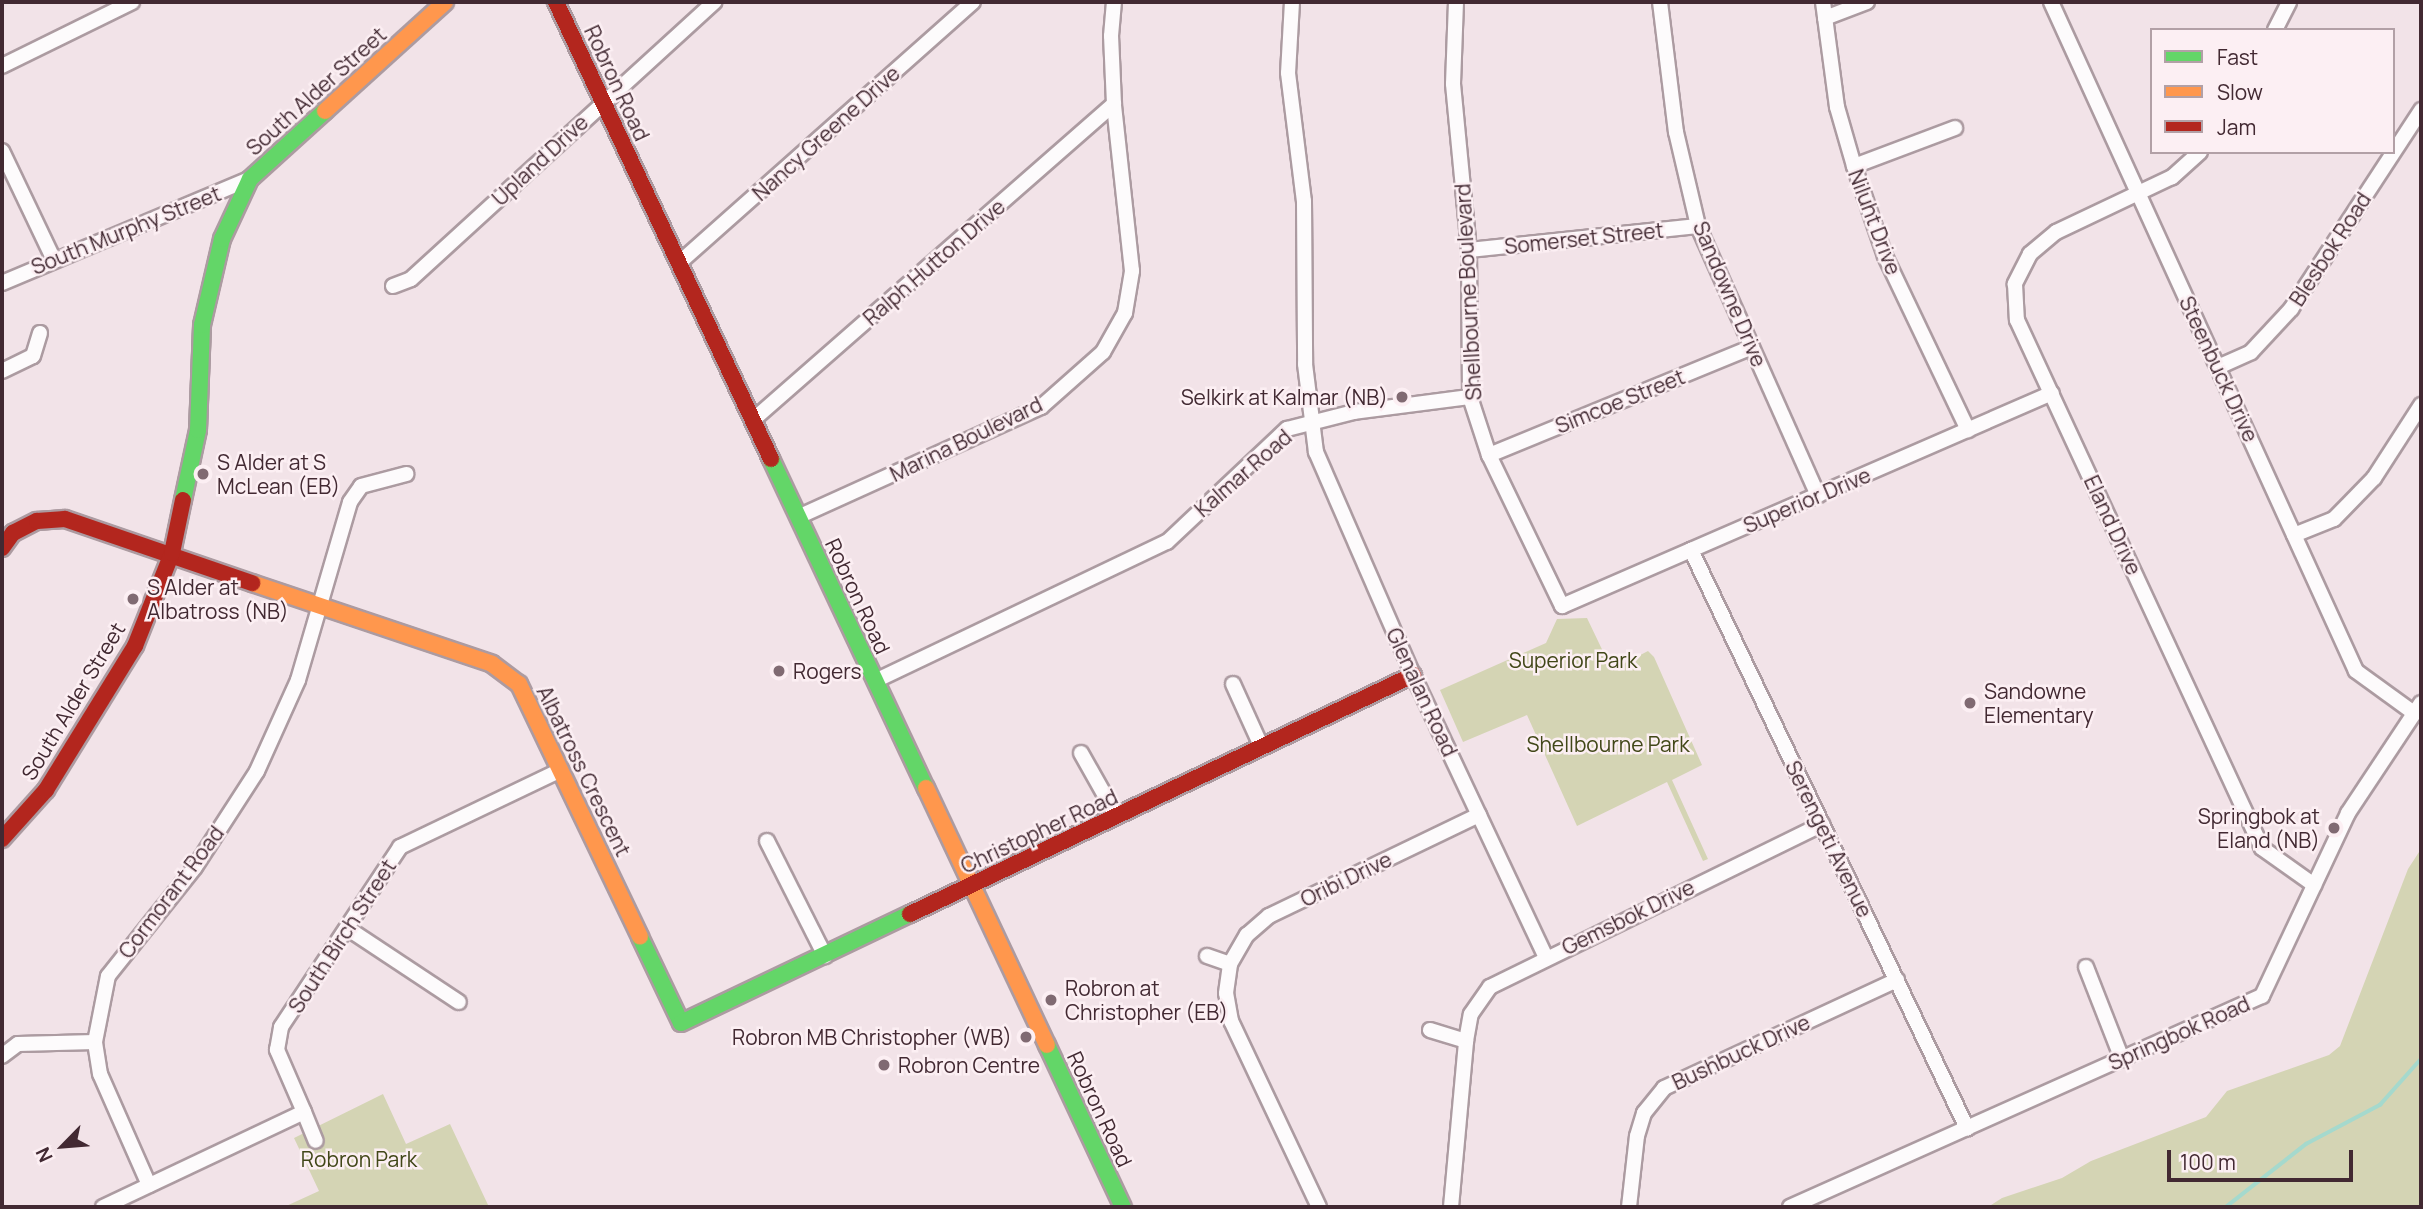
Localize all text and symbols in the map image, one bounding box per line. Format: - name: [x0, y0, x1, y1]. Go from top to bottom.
- street label: Robron Road: [579, 21, 655, 145]
- street label: South Alder Street: [241, 22, 391, 160]
- legend: [2150, 28, 2395, 154]
- text: Fast: [2217, 43, 2258, 71]
- street label: Nancy Greene Drive: [747, 60, 905, 206]
- text: Slow: [2217, 78, 2263, 106]
- street label: Upland Drive: [487, 109, 593, 211]
- text: Jam: [2217, 113, 2256, 141]
- street label: Niluht Drive: [1843, 166, 1907, 278]
- street label: South Murphy Street: [27, 180, 225, 280]
- street label: Shellbourne Boulevard: [1450, 183, 1486, 401]
- street label: Blesbok Road: [2284, 187, 2376, 311]
- street label: Ralph Hutton Drive: [858, 194, 1010, 330]
- street label: Somerset Street: [1503, 217, 1665, 259]
- street label: Sandowne Drive: [1688, 217, 1772, 371]
- street label: Steenbuck Drive: [2174, 292, 2264, 446]
- street label: Simcoe Street: [1552, 364, 1688, 438]
- place label: Selkirk at Kalmar (NB): [1181, 384, 1388, 410]
- marker: Selkirk at Kalmar (NB): [1394, 389, 1410, 405]
- street label: Marina Boulevard: [886, 391, 1046, 487]
- street label: Kalmar Road: [1189, 424, 1297, 522]
- place label: S Alder at S McLean (EB): [217, 449, 340, 499]
- street label: Superior Drive: [1740, 462, 1874, 538]
- marker: S Alder at S McLean (EB): [195, 466, 211, 482]
- street label: Eland Drive: [2079, 471, 2147, 579]
- street label: Robron Road: [820, 534, 896, 658]
- place label: S Alder at Albatross (NB): [147, 574, 289, 624]
- marker: S Alder at Albatross (NB): [125, 591, 141, 607]
- street label: South Alder Street: [16, 618, 130, 784]
- street label: Glenalan Road: [1381, 624, 1463, 760]
- park label: Superior Park: [1509, 647, 1637, 673]
- place label: Rogers: [793, 658, 862, 684]
- marker: Rogers: [771, 663, 787, 679]
- place label: Sandowne Elementary: [1984, 678, 2094, 728]
- street label: Albatross Crescent: [532, 682, 636, 860]
- marker: Sandowne Elementary: [1962, 695, 1978, 711]
- park label: Shellbourne Park: [1526, 731, 1690, 757]
- street label: Serengeti Avenue: [1780, 757, 1878, 921]
- street label: Christopher Road: [957, 784, 1121, 878]
- place label: Springbok at Eland (NB): [2198, 803, 2320, 853]
- marker: Springbok at Eland (NB): [2326, 820, 2342, 836]
- street label: Cormorant Road: [113, 821, 229, 963]
- street label: Oribi Drive: [1296, 846, 1396, 912]
- street label: South Birch Street: [283, 854, 401, 1018]
- street label: Gemsbok Drive: [1558, 874, 1698, 960]
- place label: Robron at Christopher (EB): [1065, 975, 1228, 1025]
- street label: Springbok Road: [2104, 991, 2254, 1075]
- marker: Robron at Christopher (EB): [1043, 992, 1059, 1008]
- street label: Bushbuck Drive: [1668, 1009, 1814, 1095]
- place label: Robron MB Christopher (WB): [732, 1024, 1012, 1050]
- marker: Robron MB Christopher (WB): [1018, 1029, 1034, 1045]
- street label: Robron Road: [1062, 1047, 1138, 1171]
- place label: Robron Centre: [898, 1052, 1040, 1078]
- marker: Robron Centre: [876, 1057, 892, 1073]
- north arrow: [28, 1111, 98, 1181]
- scale bar: [2171, 1136, 2356, 1180]
- text: N: [29, 1143, 59, 1167]
- park label: Robron Park: [301, 1146, 417, 1172]
- text: 100 m: [2180, 1148, 2236, 1176]

